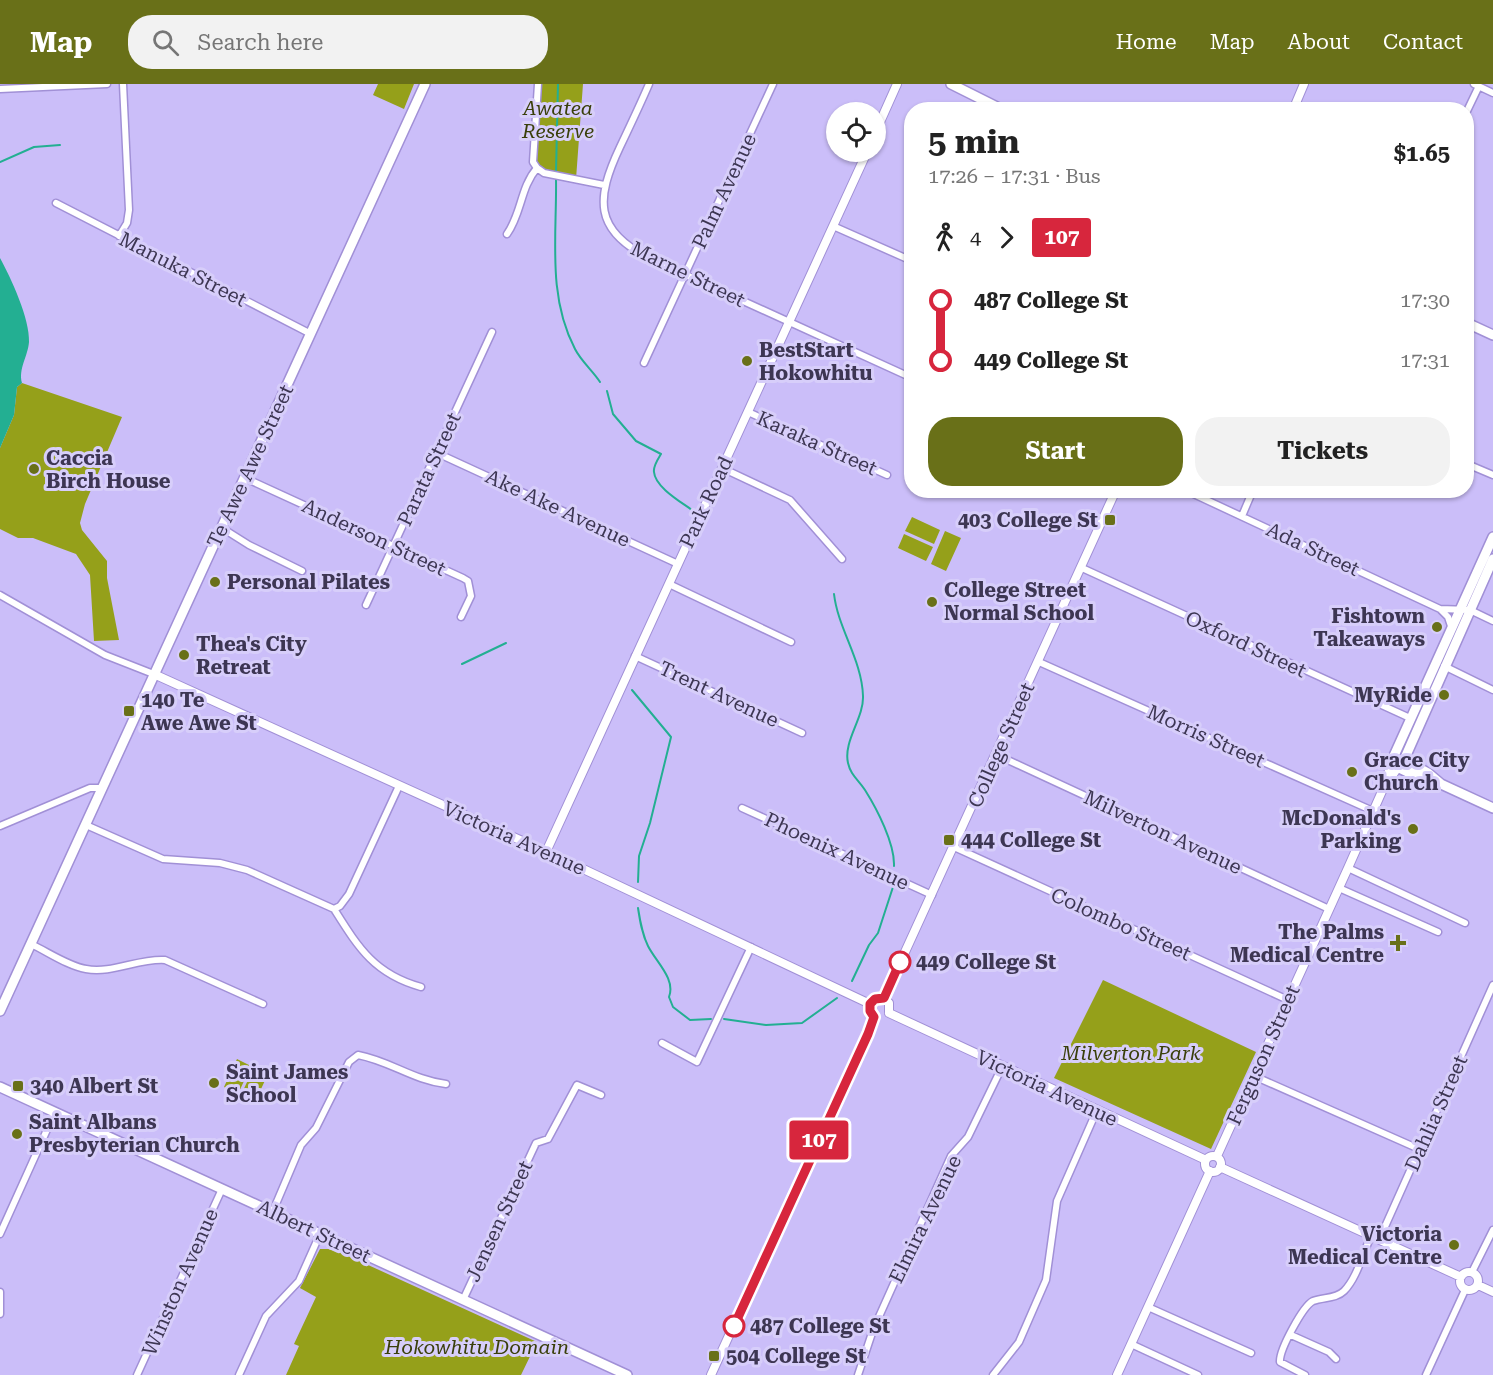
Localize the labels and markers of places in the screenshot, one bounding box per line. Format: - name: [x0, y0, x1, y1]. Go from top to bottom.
- place label: BestStart Hokowhitu: [759, 338, 872, 385]
- marker: BestStart Hokowhitu: [740, 354, 754, 368]
- place label: Caccia Birch House: [46, 446, 171, 493]
- marker: Caccia Birch House: [27, 462, 41, 476]
- place label: 403 College St: [958, 508, 1098, 532]
- marker: 403 College St: [1103, 513, 1117, 527]
- place label: Personal Pilates: [227, 570, 390, 594]
- marker: Personal Pilates: [208, 575, 222, 589]
- place label: College Street Normal School: [944, 578, 1094, 625]
- marker: College Street Normal School: [925, 595, 939, 609]
- place label: Fishtown Takeaways: [1313, 604, 1426, 651]
- marker: Fishtown Takeaways: [1430, 620, 1444, 634]
- place label: Thea's City Retreat: [196, 632, 307, 679]
- marker: Thea's City Retreat: [177, 648, 191, 662]
- place label: MyRide: [1354, 683, 1432, 707]
- place label: 140 Te Awe Awe St: [141, 688, 257, 735]
- marker: MyRide: [1437, 688, 1451, 702]
- marker: 140 Te Awe Awe St: [122, 704, 136, 718]
- place label: Grace City Church: [1364, 748, 1470, 795]
- marker: Grace City Church: [1345, 765, 1359, 779]
- place label: McDonald's Parking: [1282, 806, 1402, 853]
- marker: McDonald's Parking: [1406, 822, 1420, 836]
- place label: 444 College St: [961, 828, 1101, 852]
- marker: 444 College St: [942, 833, 956, 847]
- place label: The Palms Medical Centre: [1230, 920, 1384, 967]
- marker: The Palms Medical Centre: [1389, 934, 1407, 952]
- place label: 449 College St: [916, 950, 1056, 974]
- marker: 449 College St: [889, 951, 911, 973]
- place label: Saint James School: [226, 1060, 348, 1107]
- place label: 340 Albert St: [30, 1074, 158, 1098]
- marker: Saint James School: [207, 1076, 221, 1090]
- marker: 340 Albert St: [11, 1079, 25, 1093]
- place label: Saint Albans Presbyterian Church: [29, 1110, 240, 1157]
- marker: Saint Albans Presbyterian Church: [10, 1127, 24, 1141]
- place label: Victoria Medical Centre: [1288, 1222, 1442, 1269]
- marker: Victoria Medical Centre: [1447, 1238, 1461, 1252]
- place label: 487 College St: [750, 1314, 890, 1338]
- marker: 487 College St: [723, 1315, 745, 1337]
- place label: 504 College St: [726, 1344, 866, 1368]
- marker: 504 College St: [707, 1349, 721, 1363]

